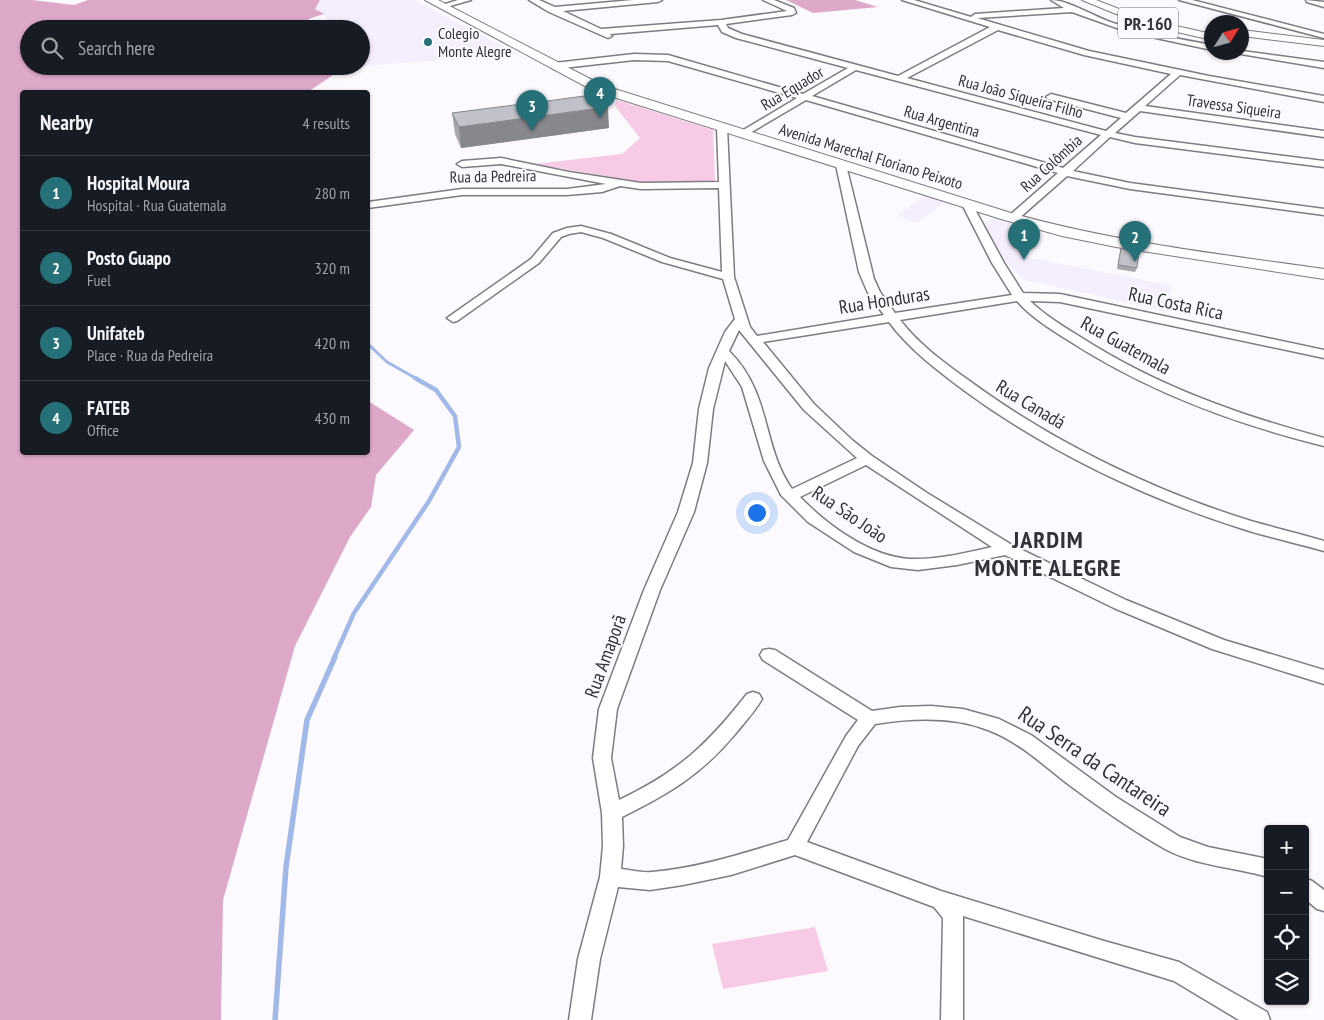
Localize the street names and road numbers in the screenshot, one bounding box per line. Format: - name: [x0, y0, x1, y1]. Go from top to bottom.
- road number: PR-160: [1118, 7, 1178, 38]
- street label: Rua Equador: [757, 61, 828, 115]
- street label: Rua João Siqueira Filho: [957, 70, 1086, 122]
- street label: Travessa Siqueira: [1186, 89, 1282, 123]
- street label: Rua Argentina: [902, 101, 982, 141]
- street label: Avenida Marechal Floriano Peixoto: [777, 119, 965, 193]
- street label: Rua Colômbia: [1016, 130, 1086, 196]
- street label: Rua da Pedreira: [449, 165, 537, 187]
- street label: Rua Honduras: [837, 281, 931, 319]
- street label: Rua Costa Rica: [1126, 281, 1226, 325]
- street label: Rua Guatemala: [1077, 310, 1175, 380]
- street label: Rua Canadá: [992, 374, 1070, 434]
- street label: Rua São João: [808, 480, 892, 548]
- street label: Rua Amaporã: [579, 611, 631, 701]
- street label: Rua Serra da Cantareira: [1013, 700, 1177, 822]

